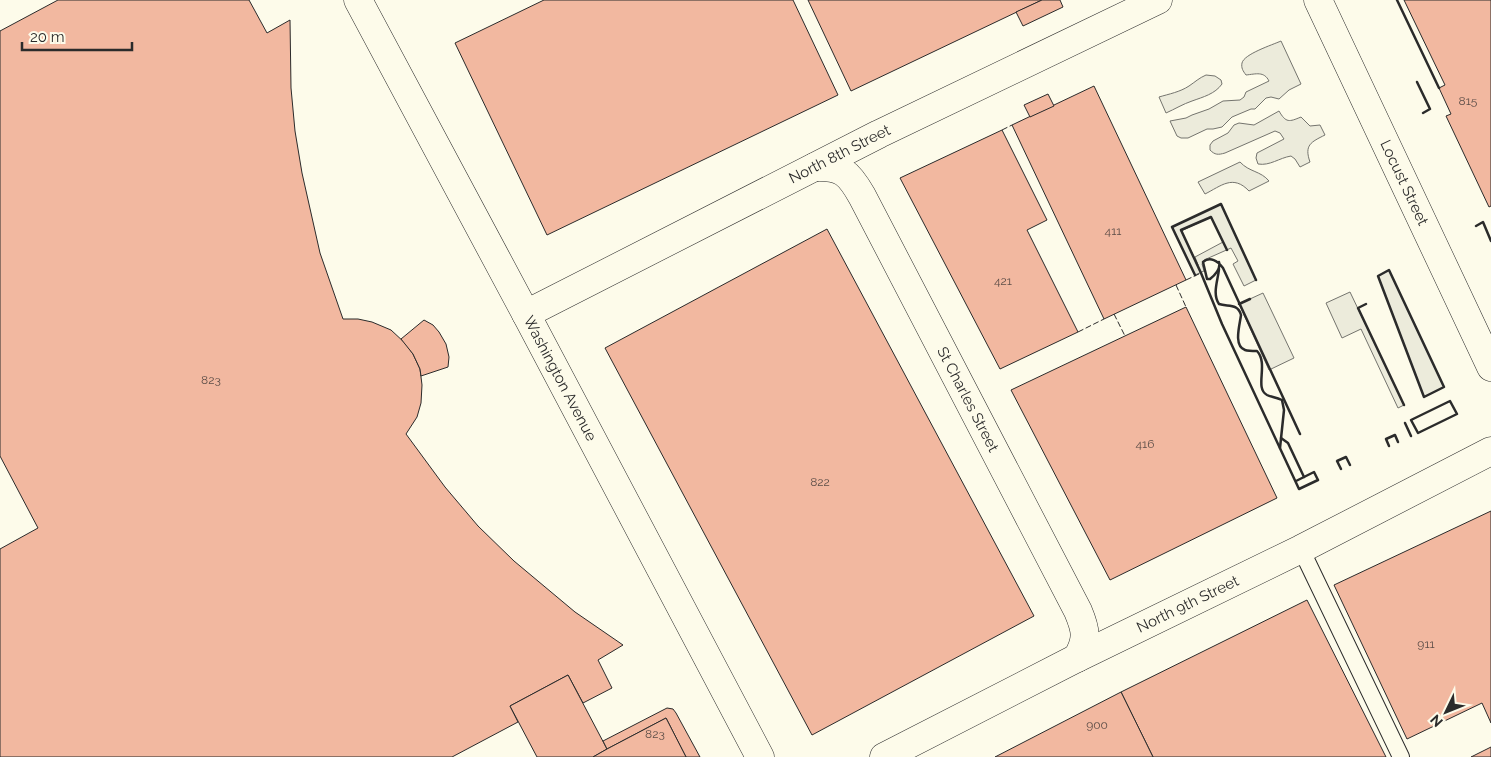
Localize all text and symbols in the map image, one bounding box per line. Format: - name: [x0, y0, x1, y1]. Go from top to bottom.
- scale bar: [22, 20, 132, 52]
- text: 20 m: [30, 28, 65, 46]
- house number: 815: [1459, 94, 1478, 108]
- street label: North 8th Street: [786, 121, 893, 187]
- street label: Locust Street: [1376, 137, 1432, 228]
- house number: 411: [1105, 224, 1121, 238]
- house number: 421: [994, 274, 1012, 288]
- street label: Washington Avenue: [520, 313, 601, 444]
- street label: St Charles Street: [933, 344, 1003, 455]
- house number: 823: [201, 373, 221, 387]
- house number: 416: [1136, 437, 1154, 451]
- house number: 822: [810, 475, 830, 489]
- street label: North 9th Street: [1134, 572, 1242, 637]
- house number: 911: [1417, 637, 1435, 651]
- north arrow: [1421, 687, 1471, 737]
- text: N: [1427, 712, 1446, 730]
- house number: 900: [1086, 718, 1108, 732]
- house number: 823: [645, 727, 665, 741]

